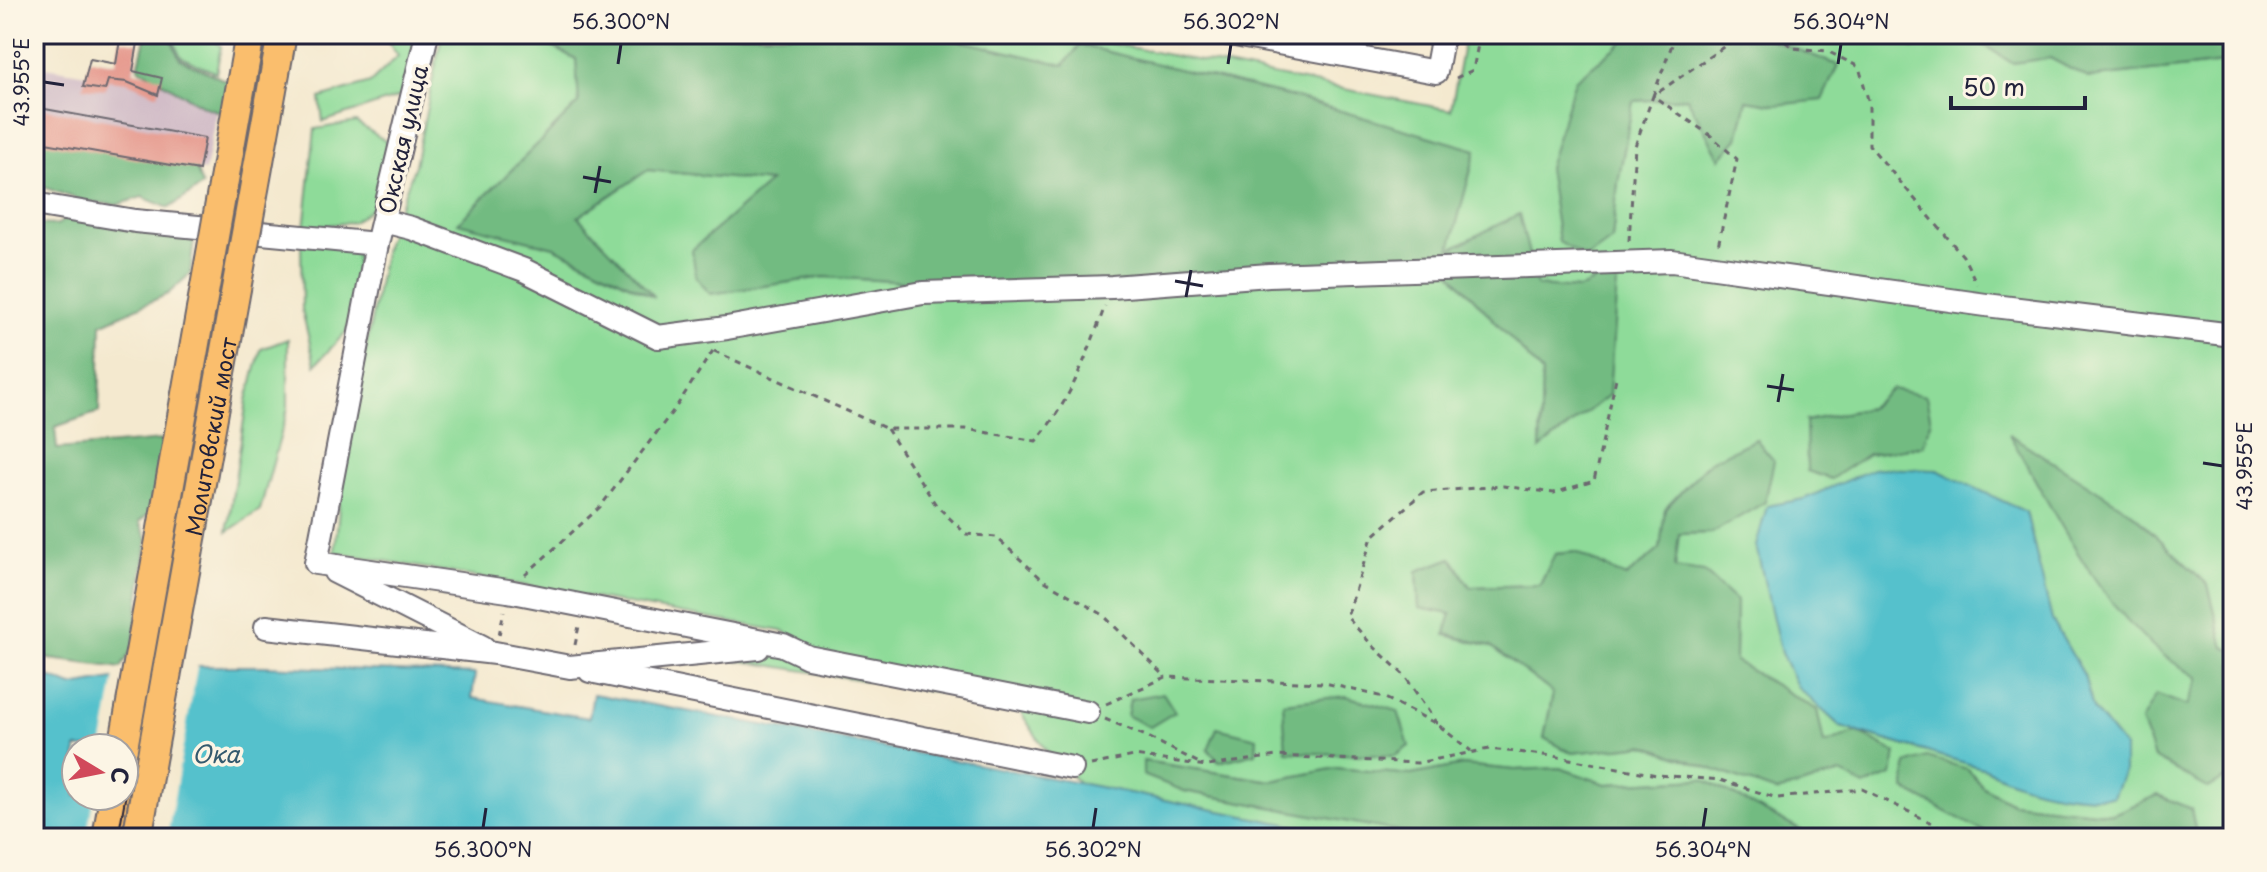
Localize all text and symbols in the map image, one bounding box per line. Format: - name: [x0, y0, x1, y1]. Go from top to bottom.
- text: 56.300°N: [571, 6, 671, 36]
- text: 56.302°N: [1182, 6, 1280, 36]
- text: 56.304°N: [1792, 6, 1890, 36]
- text: 43.955°E: [6, 37, 36, 127]
- scale bar: [1951, 60, 2085, 110]
- street label: Окская улица: [369, 61, 435, 217]
- text: 50 m: [1963, 68, 2025, 104]
- street label: Молитовский мост: [175, 334, 244, 538]
- text: 43.955°E: [2229, 421, 2259, 511]
- north arrow: [60, 732, 140, 812]
- water label: Ока: [192, 735, 241, 771]
- text: С: [103, 765, 139, 787]
- text: 56.300°N: [433, 834, 533, 864]
- text: 56.302°N: [1044, 834, 1142, 864]
- text: 56.304°N: [1654, 834, 1752, 864]

